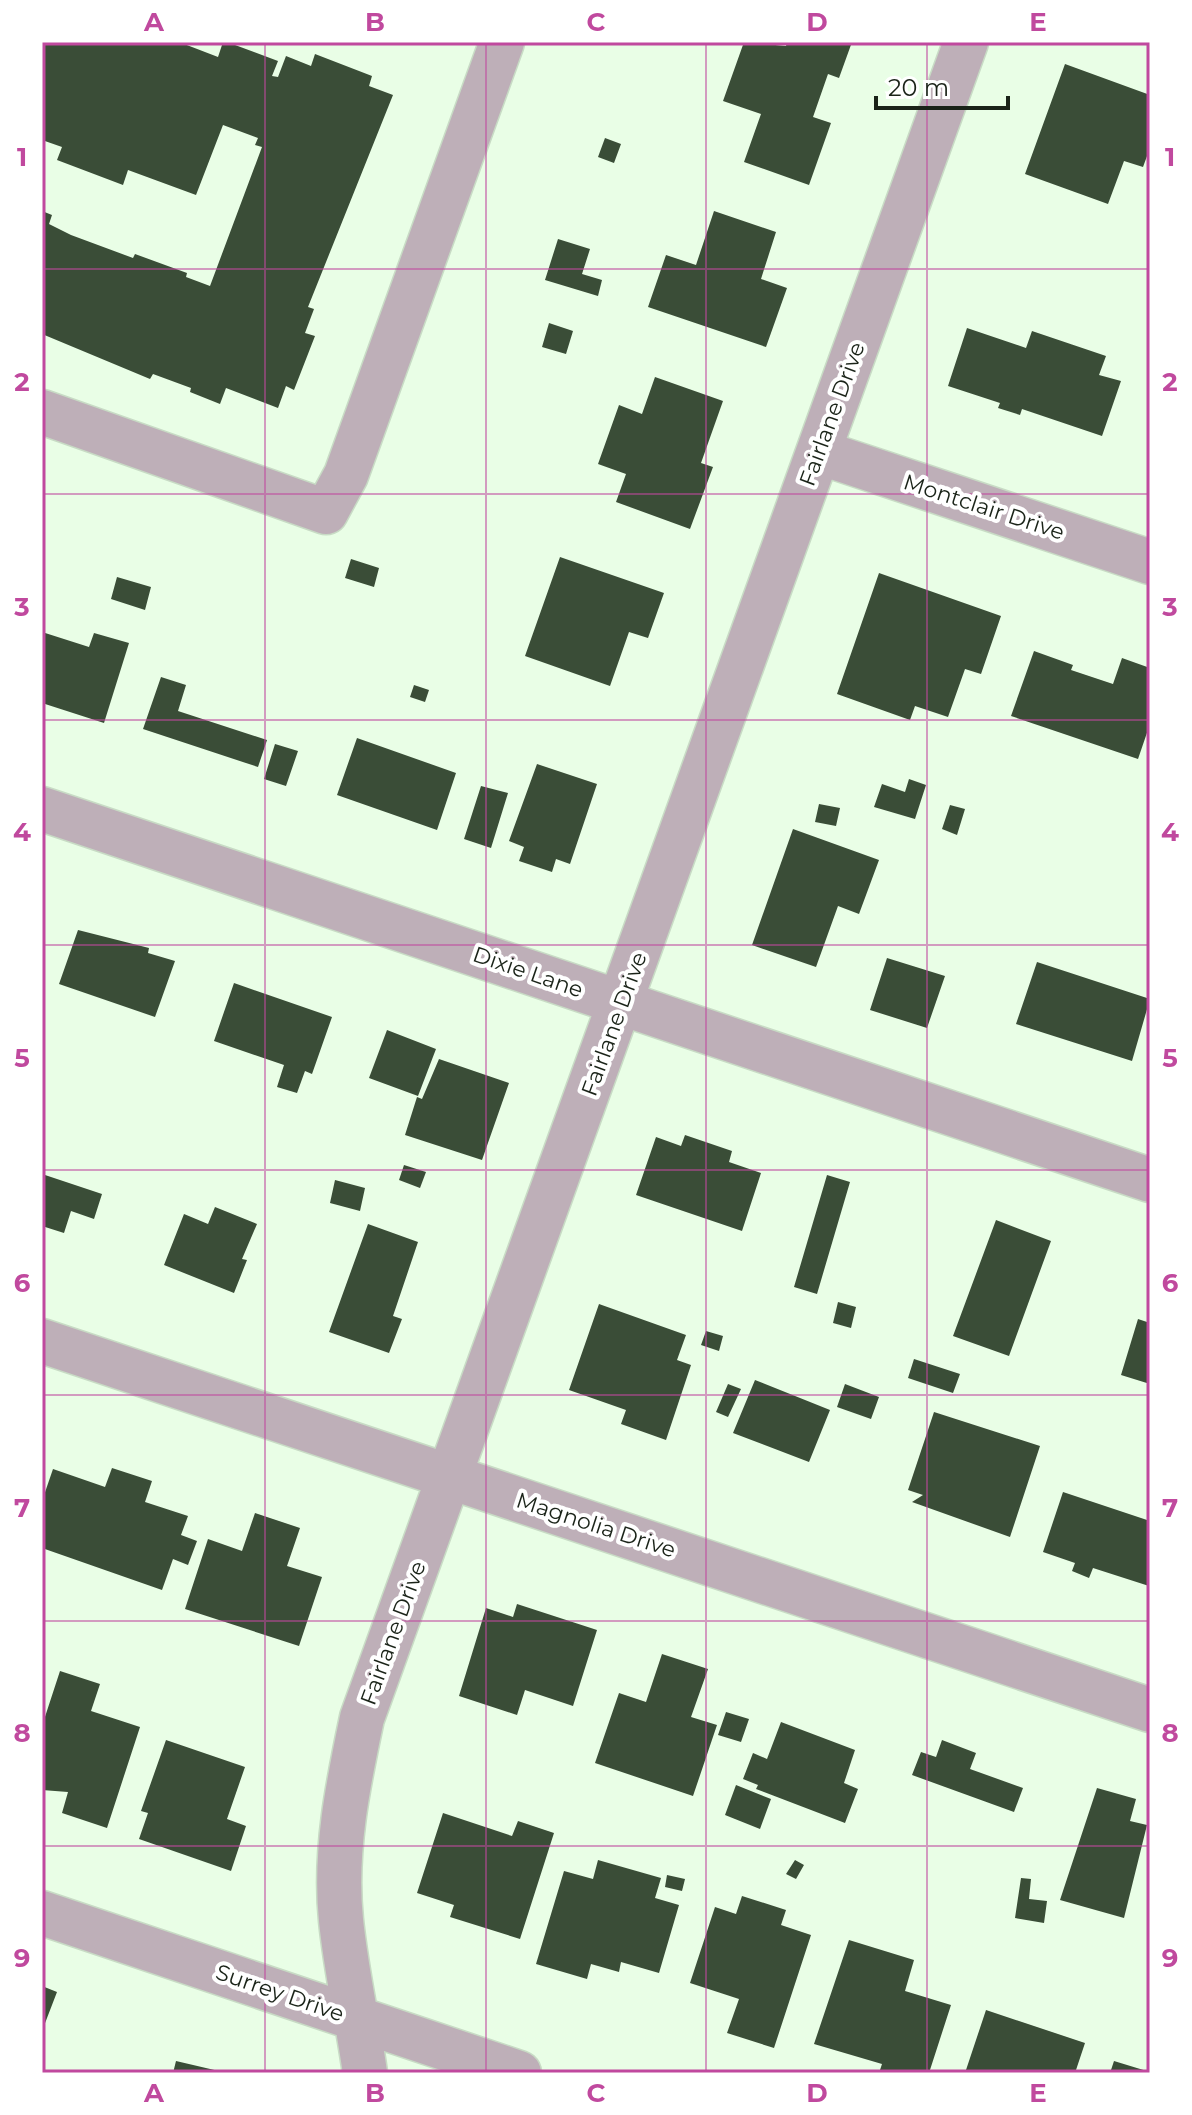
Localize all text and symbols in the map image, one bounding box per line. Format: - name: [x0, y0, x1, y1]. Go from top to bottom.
- text: A: [143, 6, 165, 38]
- text: B: [365, 6, 385, 38]
- text: C: [587, 6, 606, 38]
- text: D: [806, 6, 828, 38]
- text: E: [1029, 6, 1047, 38]
- scale bar: [876, 60, 1008, 110]
- text: 20 m: [888, 73, 949, 102]
- text: 1: [17, 141, 27, 173]
- text: 1: [1165, 141, 1175, 173]
- street label: Fairlane Drive: [793, 338, 871, 490]
- text: 2: [14, 366, 30, 398]
- text: 2: [1162, 366, 1178, 398]
- street label: Montclair Drive: [900, 468, 1068, 546]
- text: 3: [13, 591, 30, 623]
- text: 3: [1161, 591, 1178, 623]
- text: 4: [13, 816, 31, 848]
- text: 4: [1161, 816, 1179, 848]
- street label: Dixie Lane: [469, 941, 587, 1003]
- street label: Fairlane Drive: [575, 948, 653, 1100]
- text: 5: [14, 1042, 30, 1074]
- text: 5: [1162, 1042, 1178, 1074]
- text: 6: [14, 1267, 31, 1299]
- text: 6: [1162, 1267, 1179, 1299]
- street label: Magnolia Drive: [513, 1487, 679, 1563]
- text: 7: [14, 1492, 30, 1524]
- text: 7: [1162, 1492, 1178, 1524]
- street label: Fairlane Drive: [354, 1557, 432, 1709]
- text: 8: [13, 1717, 31, 1749]
- text: 8: [1161, 1717, 1179, 1749]
- text: 9: [14, 1942, 30, 1974]
- text: 9: [1162, 1942, 1178, 1974]
- street label: Surrey Drive: [212, 1958, 348, 2028]
- text: A: [143, 2077, 165, 2109]
- text: B: [365, 2077, 385, 2109]
- text: C: [587, 2077, 606, 2109]
- text: D: [806, 2077, 828, 2109]
- text: E: [1029, 2077, 1047, 2109]

